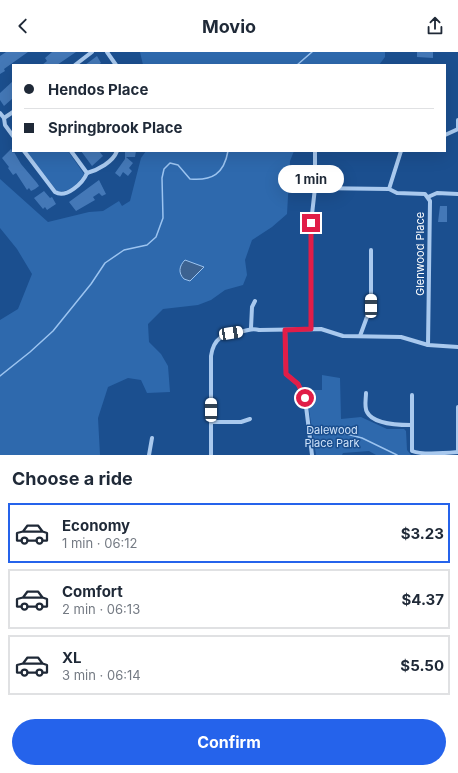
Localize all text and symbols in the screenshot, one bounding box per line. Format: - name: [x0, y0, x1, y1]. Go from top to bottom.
- icon: back: [12, 15, 34, 37]
- icon: share: [424, 15, 446, 37]
- text: Movio: [202, 16, 256, 37]
- text: Hendos Place: [48, 80, 148, 99]
- text: Springbrook Place: [48, 118, 182, 137]
- callout: 1 min: [278, 165, 344, 193]
- text: 1 min: [295, 171, 327, 187]
- street label: Glenwood Place: [413, 212, 427, 296]
- route end: [302, 214, 320, 232]
- car: [365, 294, 377, 318]
- car: [218, 325, 244, 341]
- route start: [296, 389, 314, 407]
- car: [205, 398, 217, 422]
- park label: Dalewood Place Park: [304, 423, 360, 450]
- text: Choose a ride: [12, 468, 133, 489]
- icon: car: [14, 515, 50, 551]
- text: Economy: [62, 516, 130, 535]
- text: $3.23: [401, 524, 444, 543]
- text: 1 min · 06:12: [62, 535, 137, 551]
- icon: car: [14, 581, 50, 617]
- text: Comfort: [62, 582, 123, 601]
- text: $4.37: [401, 590, 444, 609]
- text: 2 min · 06:13: [62, 601, 140, 617]
- icon: car: [14, 647, 50, 683]
- text: XL: [62, 648, 82, 667]
- text: $5.50: [400, 656, 444, 675]
- text: 3 min · 06:14: [62, 667, 141, 683]
- button: Confirm: [12, 719, 446, 765]

